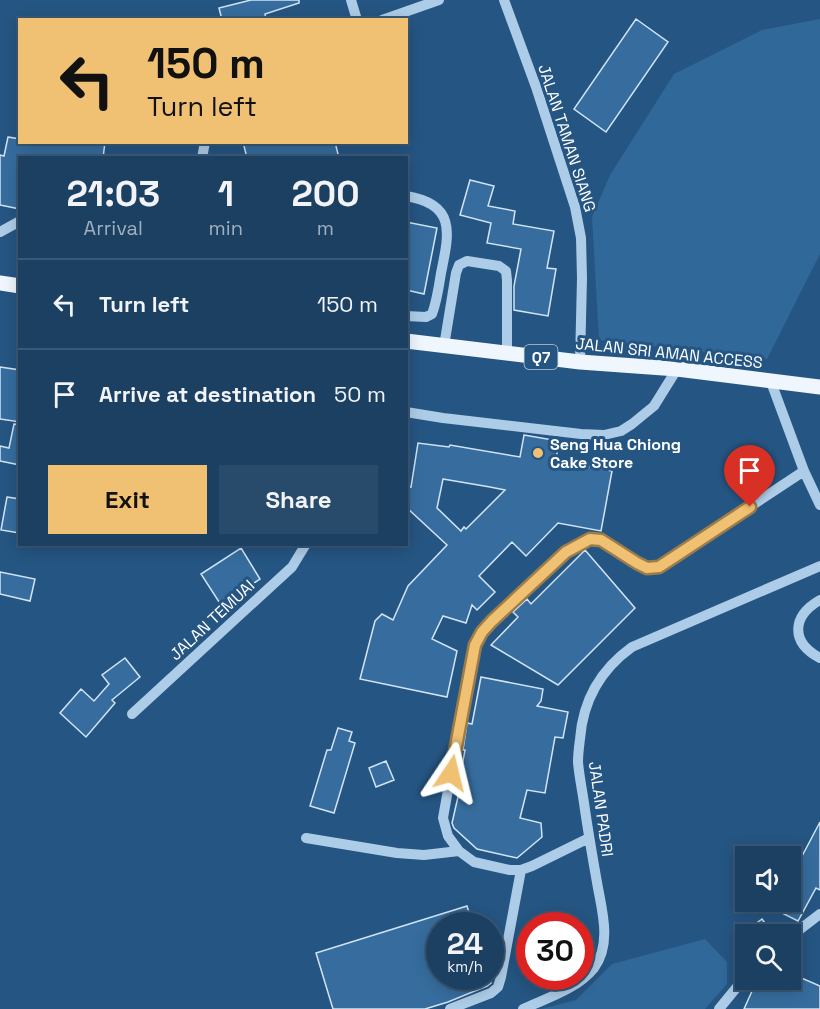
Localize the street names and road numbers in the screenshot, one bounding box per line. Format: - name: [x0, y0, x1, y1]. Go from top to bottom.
- street label: JALAN TAMAN SIANG: [533, 61, 601, 215]
- street label: JALAN SRI AMAN ACCESS: [574, 333, 764, 373]
- road number: Q7: [524, 345, 558, 369]
- street label: JALAN TEMUAI: [165, 575, 259, 665]
- street label: JALAN PADRI: [584, 760, 618, 858]

